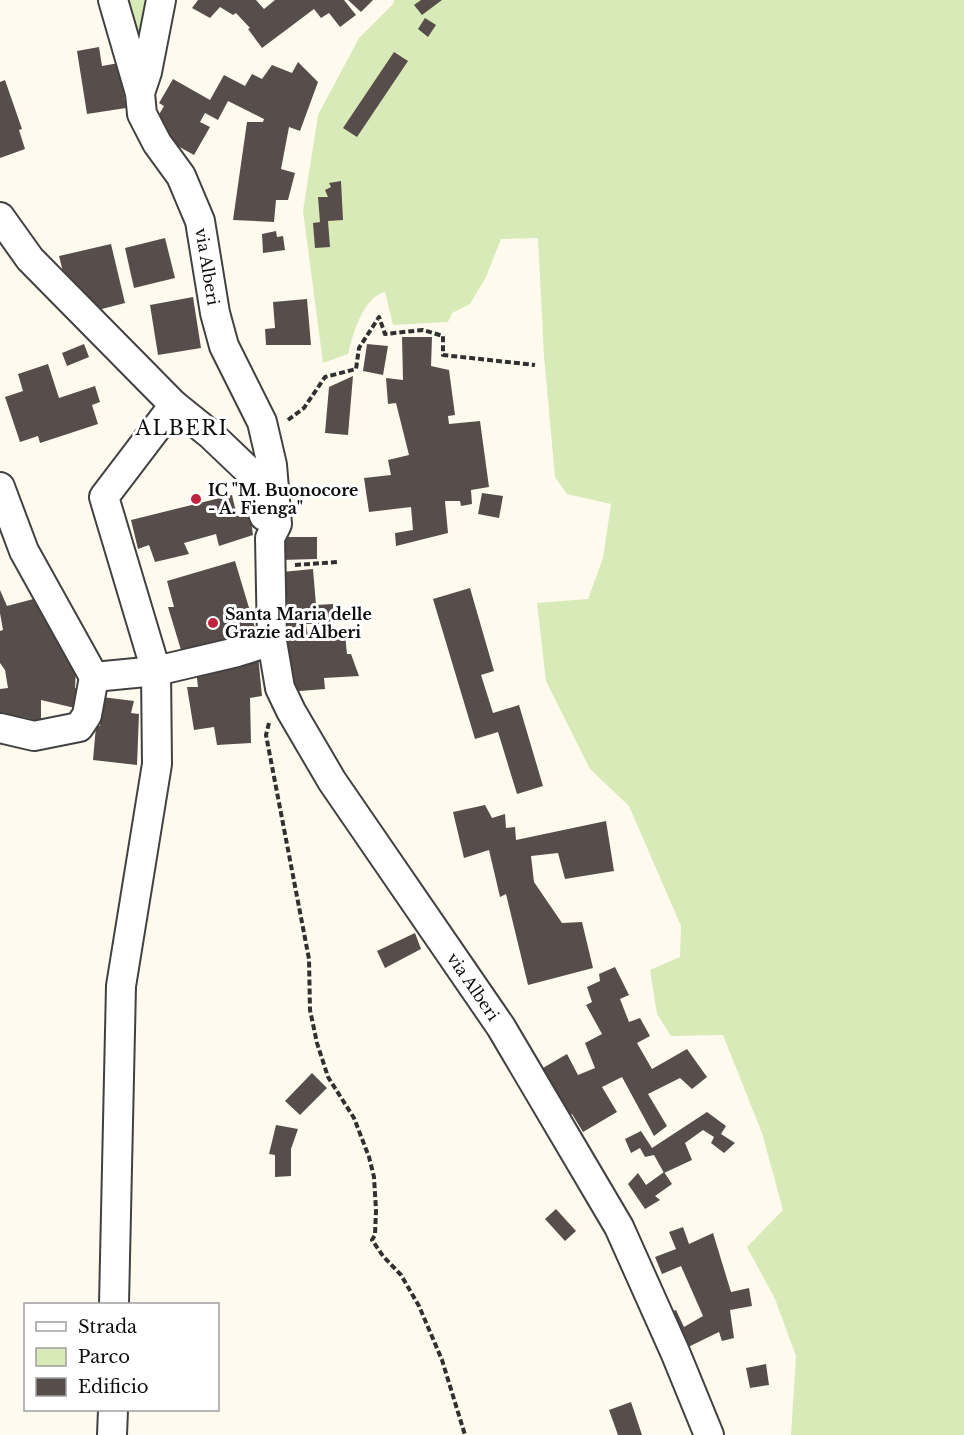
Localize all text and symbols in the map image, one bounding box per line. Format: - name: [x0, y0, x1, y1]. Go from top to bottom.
- street label: via Alberi: [191, 226, 224, 307]
- district label: ALBERI: [135, 416, 228, 440]
- place label: IC "M. Buonocore - A. Fienga": [208, 480, 358, 518]
- marker: IC "M. Buonocore - A. Fienga": [189, 492, 203, 506]
- place label: Santa Maria delle Grazie ad Alberi: [225, 604, 372, 642]
- marker: Santa Maria delle Grazie ad Alberi: [206, 616, 220, 630]
- street label: via Alberi: [443, 949, 504, 1025]
- legend: [24, 1303, 219, 1411]
- text: Strada: [78, 1316, 137, 1338]
- text: Parco: [78, 1346, 130, 1368]
- text: Edificio: [78, 1376, 149, 1398]

